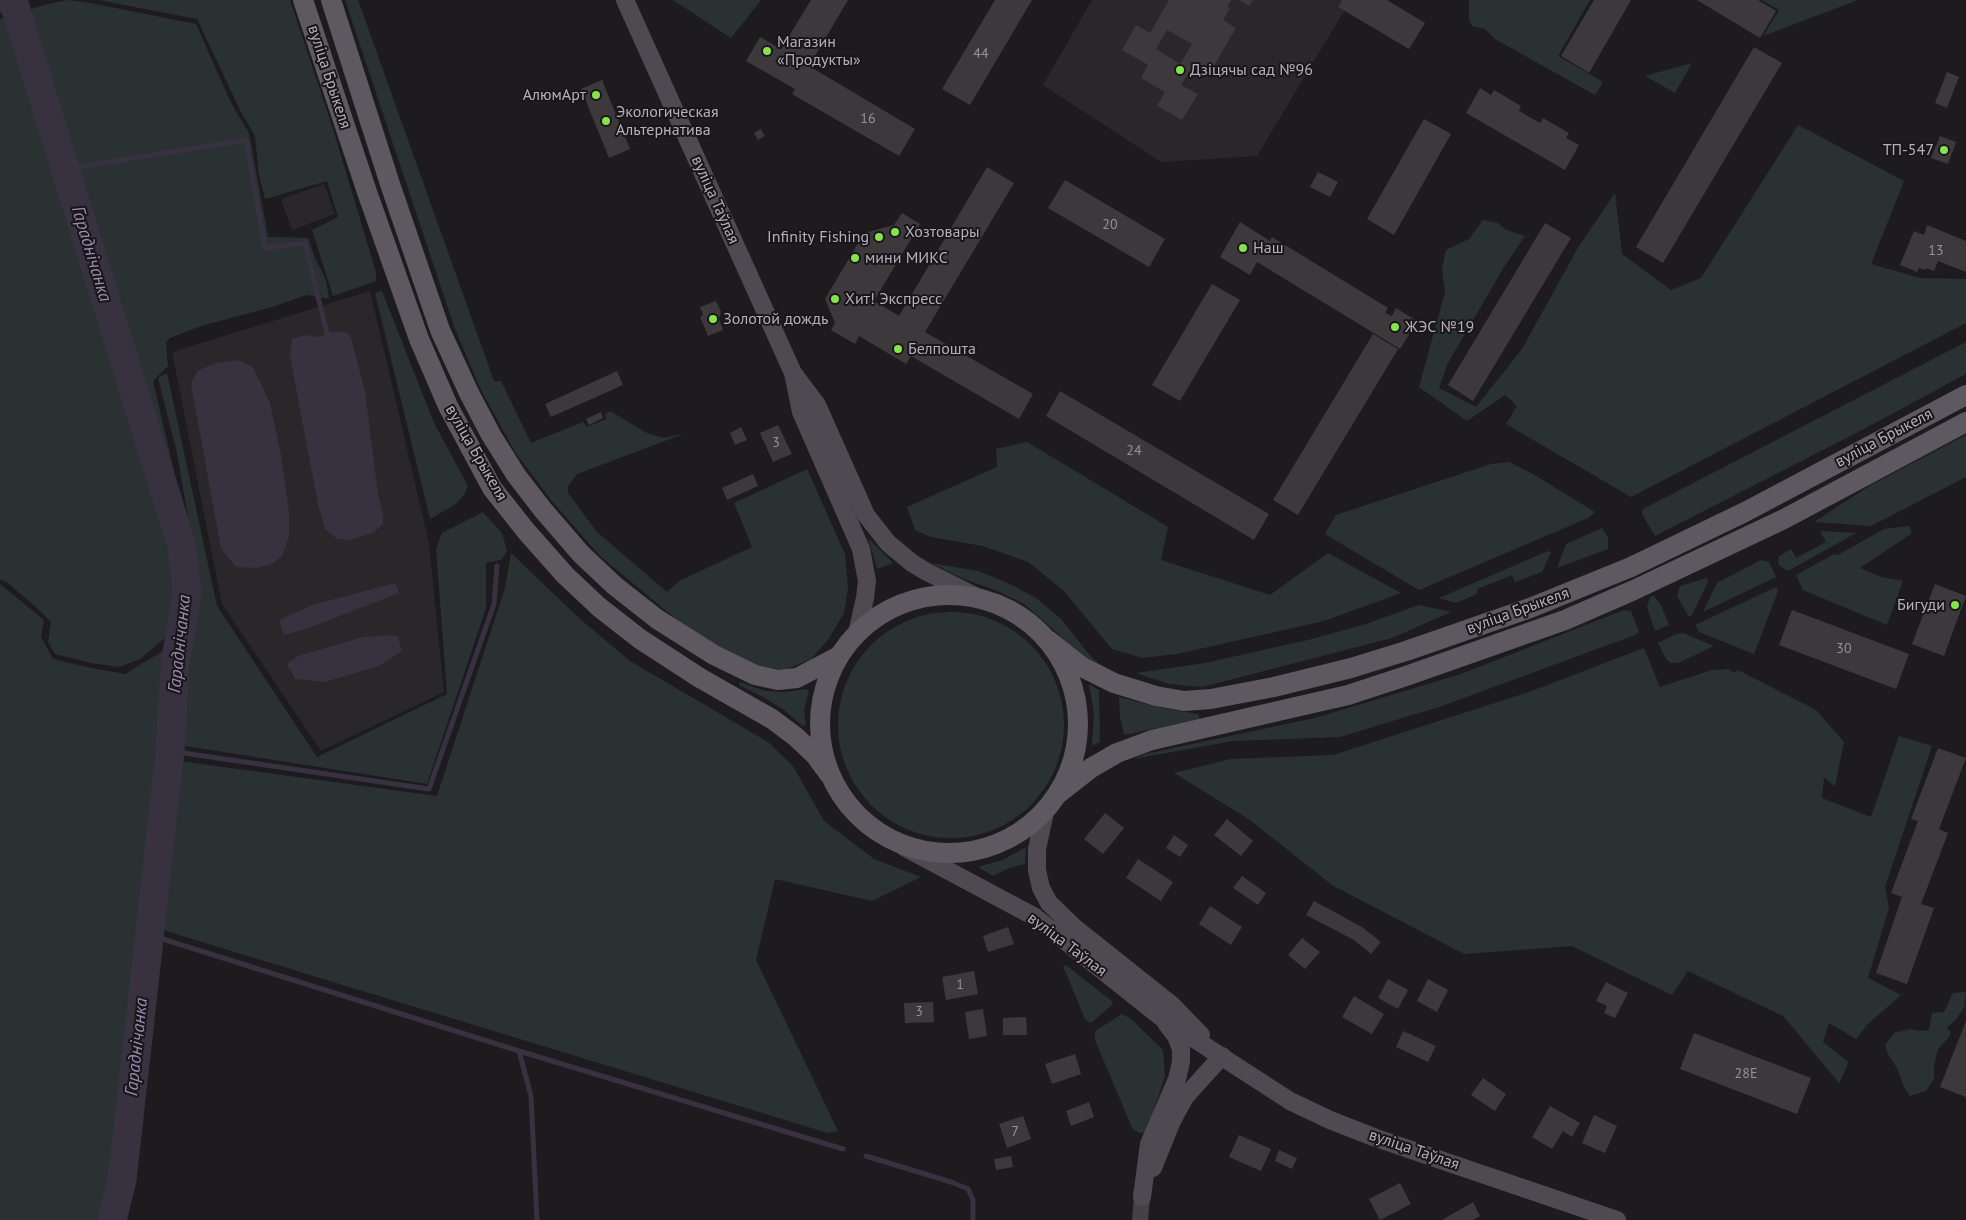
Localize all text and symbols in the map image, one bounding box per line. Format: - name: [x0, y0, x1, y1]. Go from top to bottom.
- street label: вуліца Брыкеля: [303, 23, 355, 131]
- place label: Магазин «Продукты»: [777, 32, 861, 70]
- marker: Магазин «Продукты»: [761, 45, 773, 57]
- house number: 44: [973, 46, 989, 62]
- place label: Дзіцячы сад №96: [1190, 60, 1313, 80]
- marker: Дзіцячы сад №96: [1174, 64, 1186, 76]
- place label: АлюмАрт: [523, 85, 586, 105]
- marker: АлюмАрт: [590, 89, 602, 101]
- place label: Экологическая Альтернатива: [616, 102, 719, 140]
- house number: 16: [860, 111, 876, 127]
- marker: Экологическая Альтернатива: [600, 115, 612, 127]
- place label: ТП-547: [1883, 140, 1934, 160]
- marker: ТП-547: [1938, 144, 1950, 156]
- street label: вуліца Таўлая: [687, 153, 743, 247]
- water label: Гараднічанка: [66, 204, 116, 304]
- house number: 20: [1102, 217, 1118, 233]
- place label: Хозтовары: [905, 222, 980, 242]
- marker: Хозтовары: [889, 226, 901, 238]
- place label: Infinity Fishing: [767, 227, 869, 247]
- marker: Infinity Fishing: [873, 231, 885, 243]
- place label: Наш: [1253, 238, 1283, 258]
- marker: Наш: [1237, 242, 1249, 254]
- house number: 13: [1928, 243, 1944, 259]
- place label: мини МИКС: [865, 248, 948, 268]
- marker: мини МИКС: [849, 252, 861, 264]
- place label: Хит! Экспресс: [845, 289, 942, 309]
- marker: Хит! Экспресс: [829, 293, 841, 305]
- place label: Золотой дождь: [723, 309, 828, 329]
- marker: Золотой дождь: [707, 313, 719, 325]
- place label: ЖЭС №19: [1405, 317, 1474, 337]
- marker: ЖЭС №19: [1389, 321, 1401, 333]
- place label: Белпошта: [908, 339, 976, 359]
- marker: Белпошта: [892, 343, 904, 355]
- street label: вуліца Брыкеля: [441, 402, 511, 504]
- street label: вуліца Брыкеля: [1832, 404, 1936, 472]
- house number: 3: [772, 435, 780, 451]
- house number: 24: [1126, 443, 1142, 459]
- street label: вуліца Брыкеля: [1464, 584, 1572, 638]
- water label: Гараднічанка: [164, 594, 196, 694]
- place label: Бигуди: [1897, 595, 1945, 615]
- marker: Бигуди: [1949, 599, 1961, 611]
- house number: 30: [1836, 641, 1852, 657]
- street label: вуліца Таўлая: [1024, 909, 1110, 981]
- house number: 1: [956, 977, 964, 993]
- water label: Гараднічанка: [121, 997, 153, 1097]
- house number: 3: [915, 1004, 923, 1020]
- house number: 28Е: [1735, 1066, 1757, 1082]
- house number: 7: [1011, 1124, 1019, 1140]
- street label: вуліца Таўлая: [1366, 1126, 1462, 1174]

